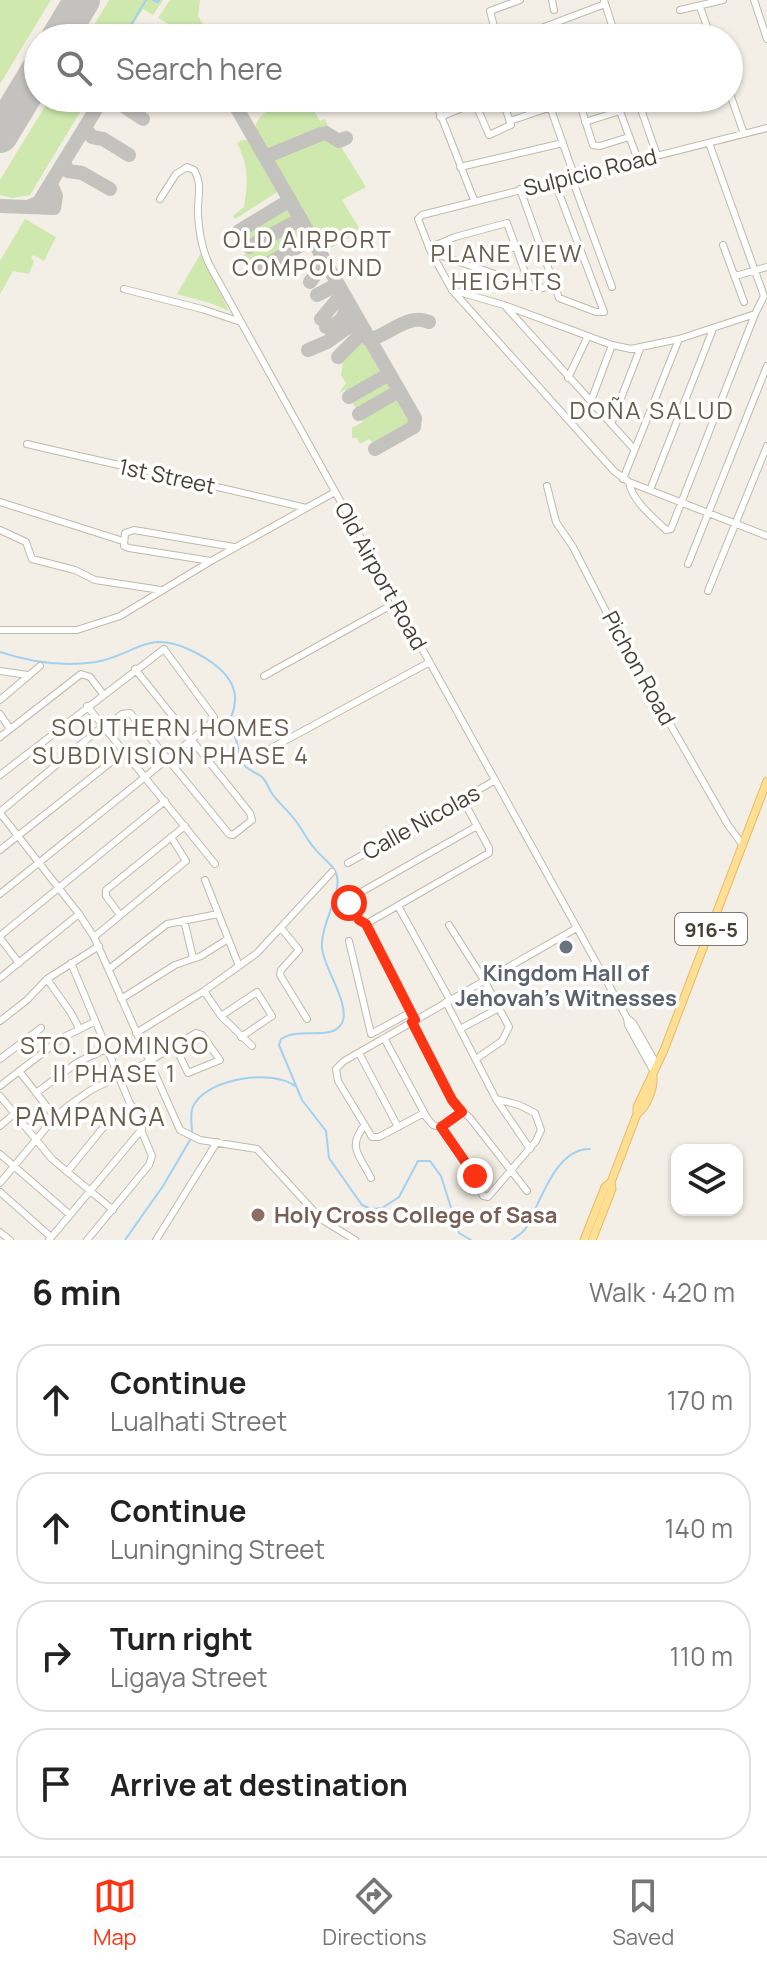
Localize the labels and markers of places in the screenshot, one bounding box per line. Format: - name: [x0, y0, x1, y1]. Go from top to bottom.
- marker: Kingdom Hall of Jehovah's Witnesses: [557, 938, 575, 956]
- place label: Kingdom Hall of Jehovah's Witnesses: [455, 958, 677, 1013]
- place label: Holy Cross College of Sasa: [274, 1200, 557, 1230]
- marker: Holy Cross College of Sasa: [249, 1206, 267, 1224]

